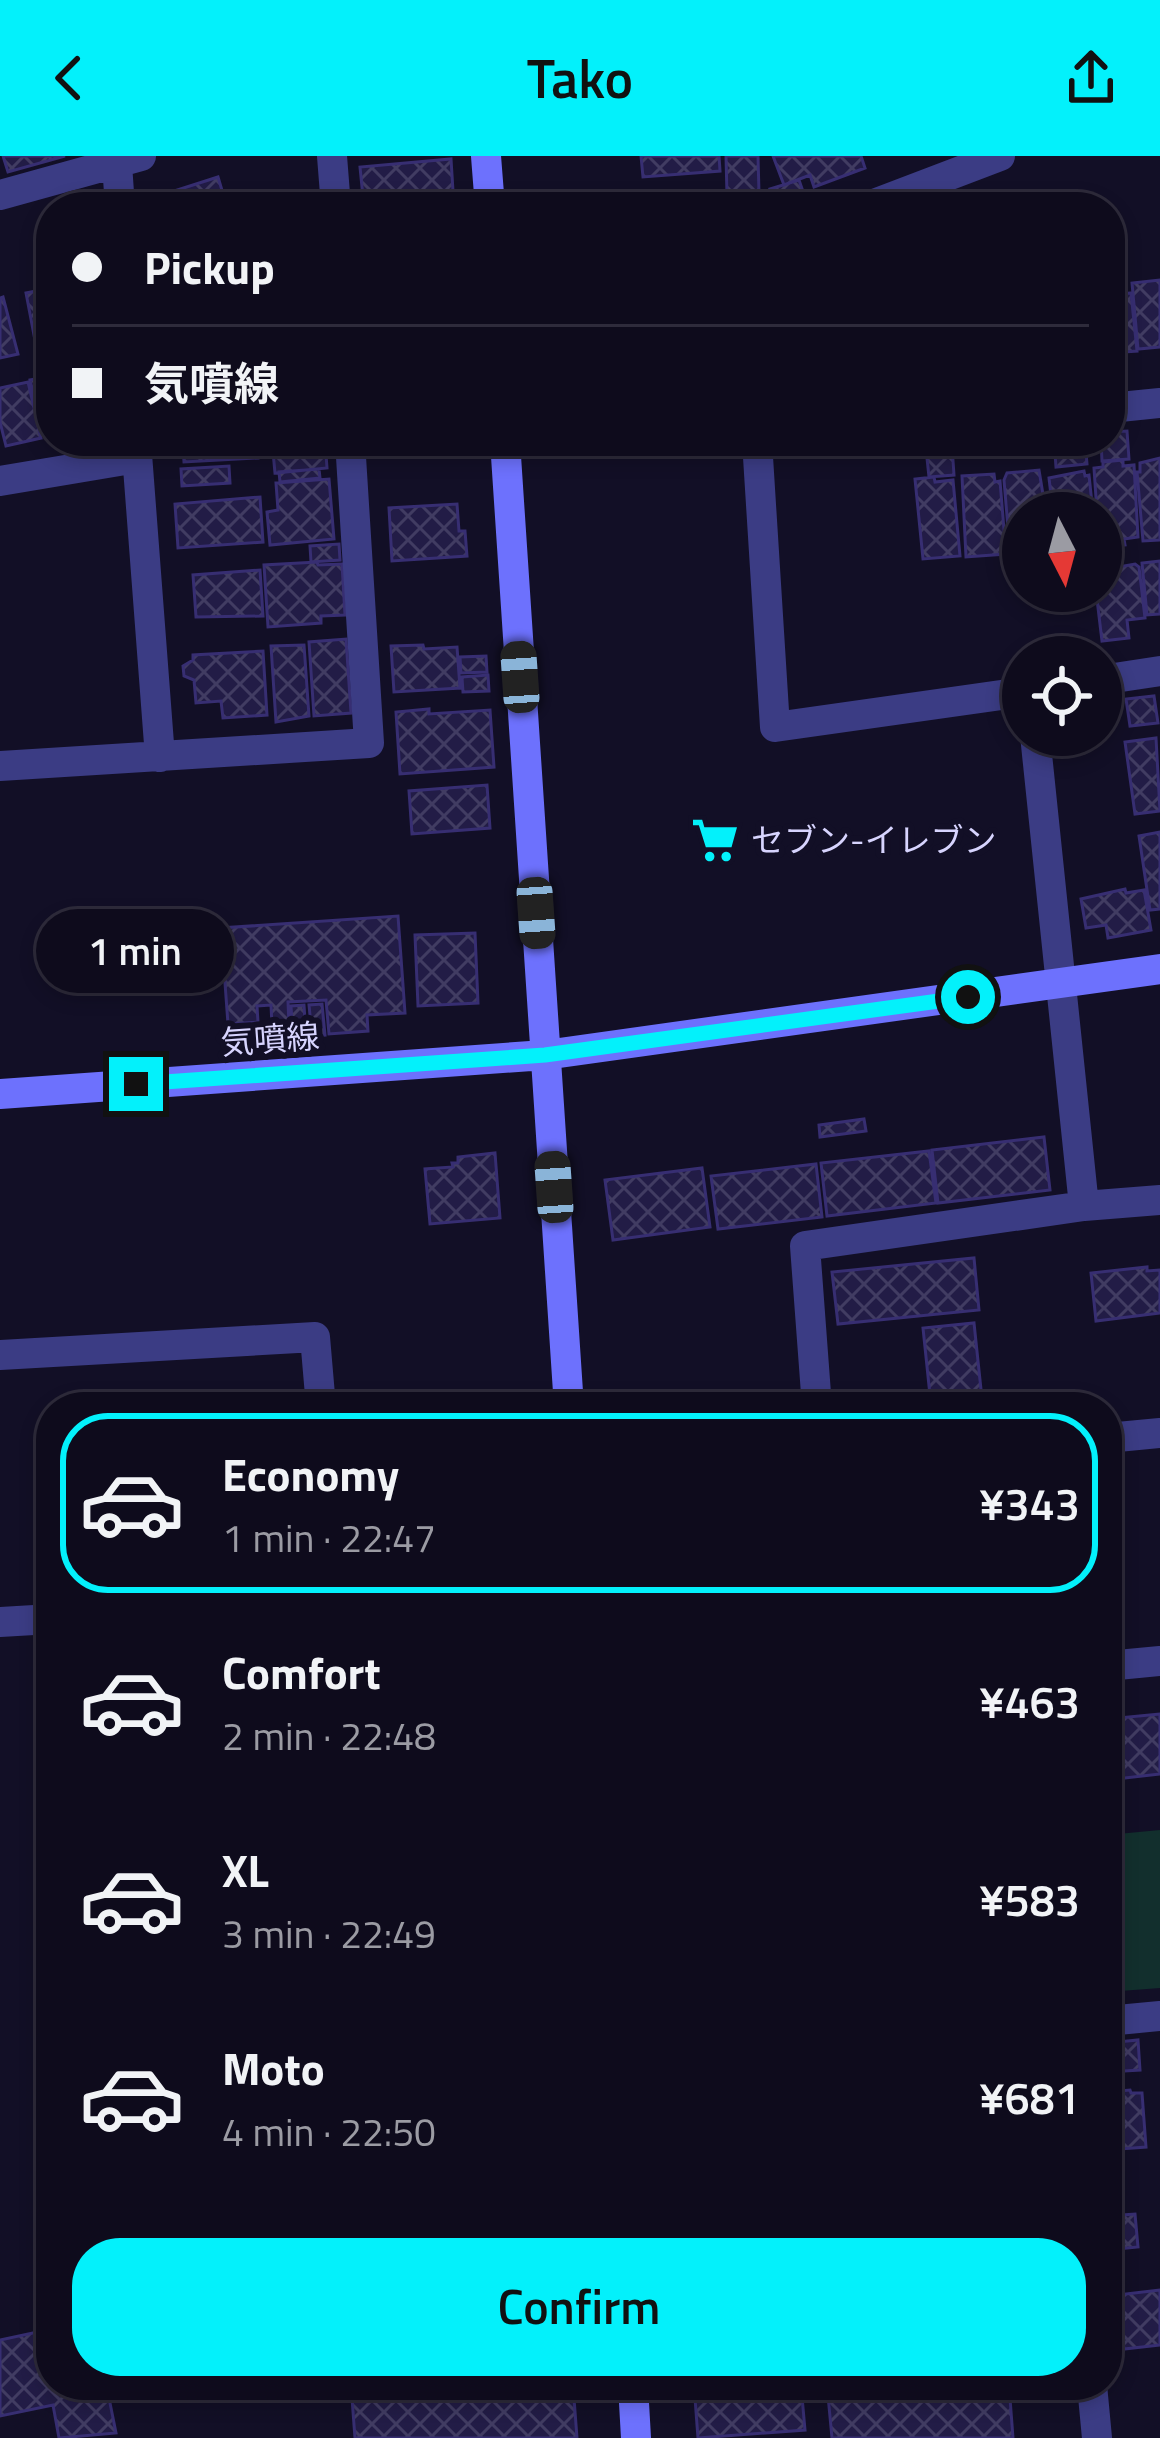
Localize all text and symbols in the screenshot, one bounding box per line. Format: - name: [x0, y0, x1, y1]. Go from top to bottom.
- text: Tako: [527, 37, 633, 119]
- icon: back: [36, 45, 102, 111]
- icon: share: [1058, 45, 1124, 111]
- text: Pickup: [144, 233, 275, 301]
- text: 気噴線: [144, 349, 279, 417]
- north arrow: [1002, 492, 1122, 612]
- map controls: [1002, 492, 1122, 756]
- button: locate: [1002, 636, 1122, 756]
- car: [500, 640, 540, 714]
- supermarket icon: セブン-イレブン: [690, 815, 740, 865]
- place label: セブン-イレブン: [751, 815, 996, 865]
- car: [516, 876, 556, 950]
- callout: 1 min: [37, 910, 235, 994]
- text: 1 min: [88, 921, 182, 980]
- route start: [941, 970, 995, 1024]
- street label: 気噴線: [219, 1011, 321, 1067]
- route end: [109, 1057, 163, 1111]
- car: [534, 1150, 574, 1224]
- text: Economy: [222, 1440, 399, 1508]
- icon: car: [78, 1449, 186, 1557]
- text: ¥343: [979, 1469, 1080, 1537]
- text: 1 min · 22:47: [222, 1508, 436, 1567]
- text: Comfort: [222, 1638, 381, 1706]
- icon: car: [78, 1647, 186, 1755]
- text: ¥463: [979, 1667, 1080, 1735]
- text: 2 min · 22:48: [222, 1706, 436, 1765]
- text: XL: [222, 1836, 269, 1904]
- icon: car: [78, 1845, 186, 1953]
- text: ¥583: [979, 1865, 1080, 1933]
- text: 3 min · 22:49: [222, 1904, 436, 1963]
- text: Moto: [222, 2034, 325, 2102]
- icon: car: [78, 2043, 186, 2151]
- text: ¥681: [979, 2063, 1080, 2131]
- text: 4 min · 22:50: [222, 2102, 436, 2161]
- button: Confirm: [72, 2238, 1086, 2376]

